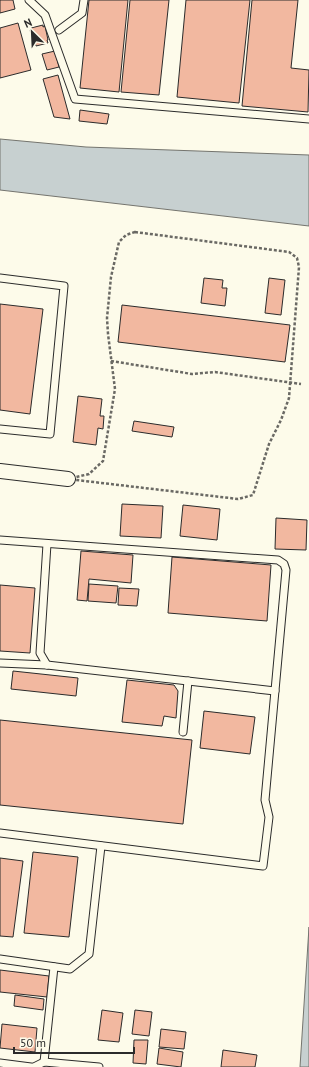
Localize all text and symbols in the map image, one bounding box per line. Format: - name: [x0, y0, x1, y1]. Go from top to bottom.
- north arrow: [12, 12, 52, 52]
- text: N: [22, 15, 34, 31]
- scale bar: [14, 1029, 134, 1055]
- text: 50 m: [20, 1035, 46, 1050]

